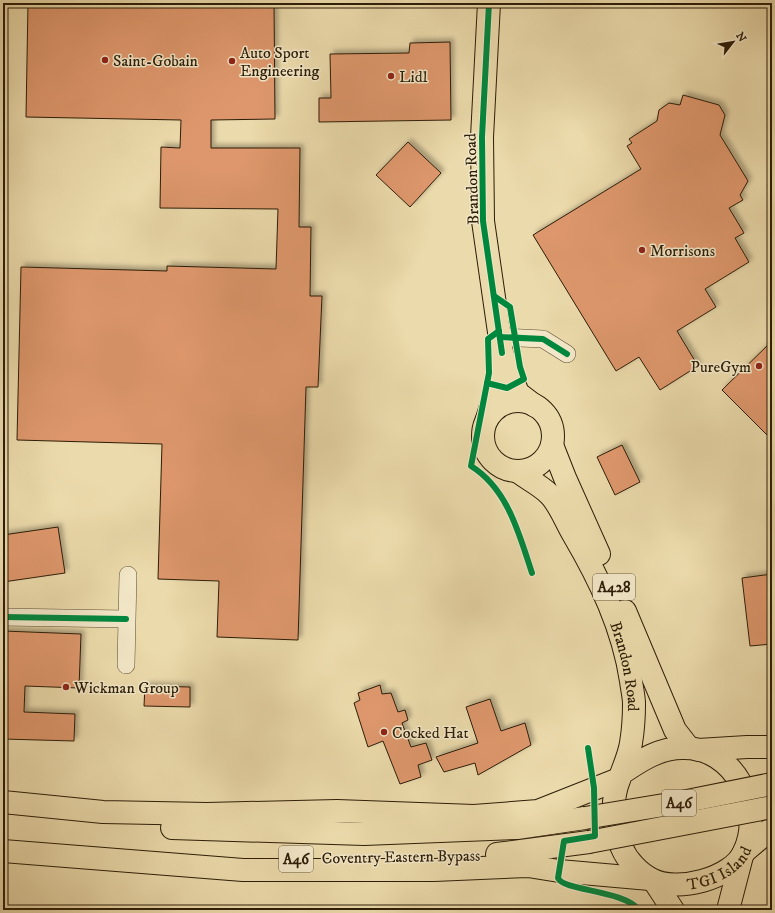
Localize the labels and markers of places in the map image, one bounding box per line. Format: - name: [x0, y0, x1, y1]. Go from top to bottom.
- place label: Auto Sport Engineering: [240, 43, 320, 81]
- place label: Saint-Gobain: [113, 51, 199, 71]
- marker: Saint-Gobain: [100, 55, 110, 65]
- marker: Auto Sport Engineering: [227, 56, 237, 66]
- place label: Lidl: [399, 67, 428, 87]
- marker: Lidl: [386, 71, 396, 81]
- place label: Morrisons: [650, 241, 715, 261]
- marker: Morrisons: [637, 245, 647, 255]
- place label: PureGym: [691, 357, 751, 377]
- marker: PureGym: [754, 361, 764, 371]
- place label: Wickman Group: [73, 678, 179, 698]
- marker: Wickman Group: [61, 682, 71, 692]
- place label: Cocked Hat: [392, 723, 469, 743]
- marker: Cocked Hat: [379, 727, 389, 737]

